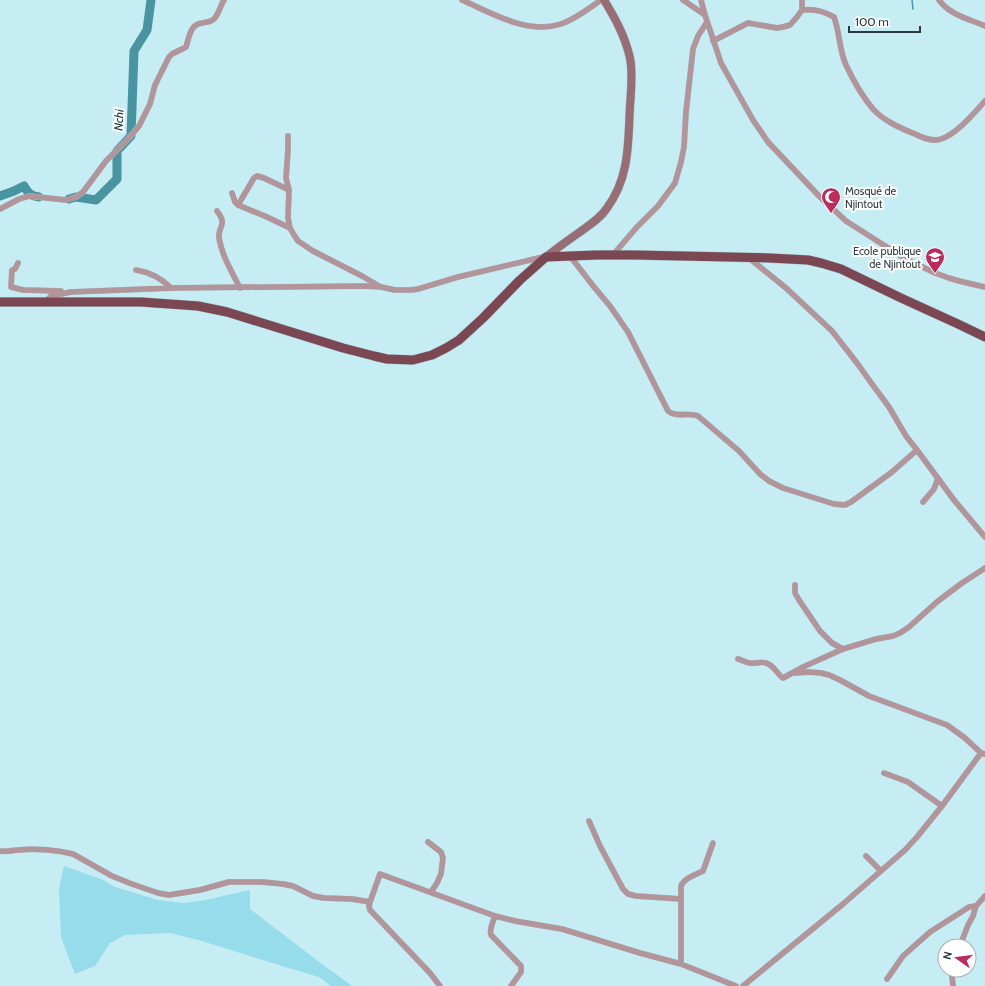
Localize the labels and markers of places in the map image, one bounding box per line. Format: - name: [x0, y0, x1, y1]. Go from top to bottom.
- place label: Mosqué de Njintout: [845, 184, 897, 211]
- mosque icon: Mosqué de Njintout: [820, 186, 842, 214]
- place label: Ecole publique de Njintout: [853, 244, 921, 271]
- school or university icon: Ecole publique de Njintout: [924, 246, 946, 274]

